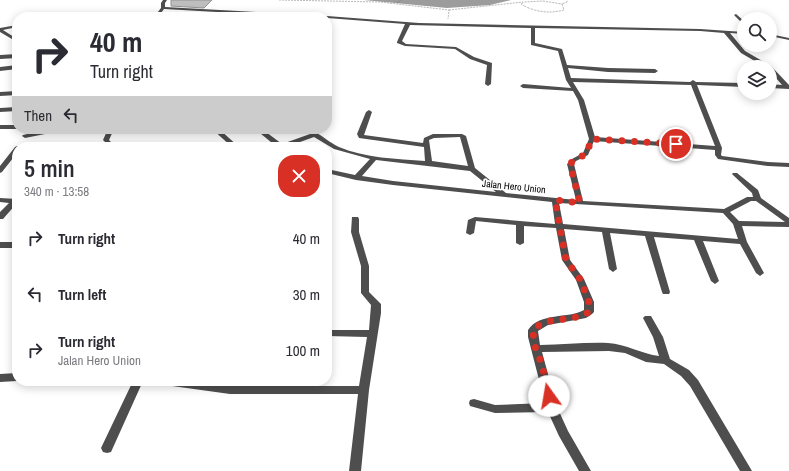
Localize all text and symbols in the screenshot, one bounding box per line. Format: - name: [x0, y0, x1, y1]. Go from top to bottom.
- map controls: [737, 12, 777, 100]
- button: search: [737, 12, 777, 52]
- text: 40 m: [90, 23, 142, 61]
- icon: right: [24, 28, 76, 80]
- text: Turn right: [90, 59, 153, 84]
- button: layers: [737, 60, 777, 100]
- icon: left: [60, 104, 82, 126]
- text: Then: [24, 105, 52, 126]
- pin: [659, 127, 693, 161]
- icon: arrive: [665, 133, 687, 155]
- text: 5 min: [24, 152, 75, 184]
- button: close: [278, 155, 320, 197]
- street label: Jalan Hero Union: [482, 177, 546, 196]
- text: 340 m · 13:58: [24, 183, 89, 200]
- icon: right: [24, 227, 46, 249]
- text: Turn right: [58, 228, 115, 249]
- text: 40 m: [293, 228, 320, 249]
- icon: left: [24, 283, 46, 305]
- text: Turn left: [58, 284, 106, 305]
- text: 30 m: [293, 284, 320, 305]
- text: Turn right: [58, 331, 115, 352]
- icon: right: [24, 339, 46, 361]
- text: 100 m: [286, 340, 320, 361]
- text: Jalan Hero Union: [58, 352, 141, 369]
- position arrow: [528, 375, 570, 417]

